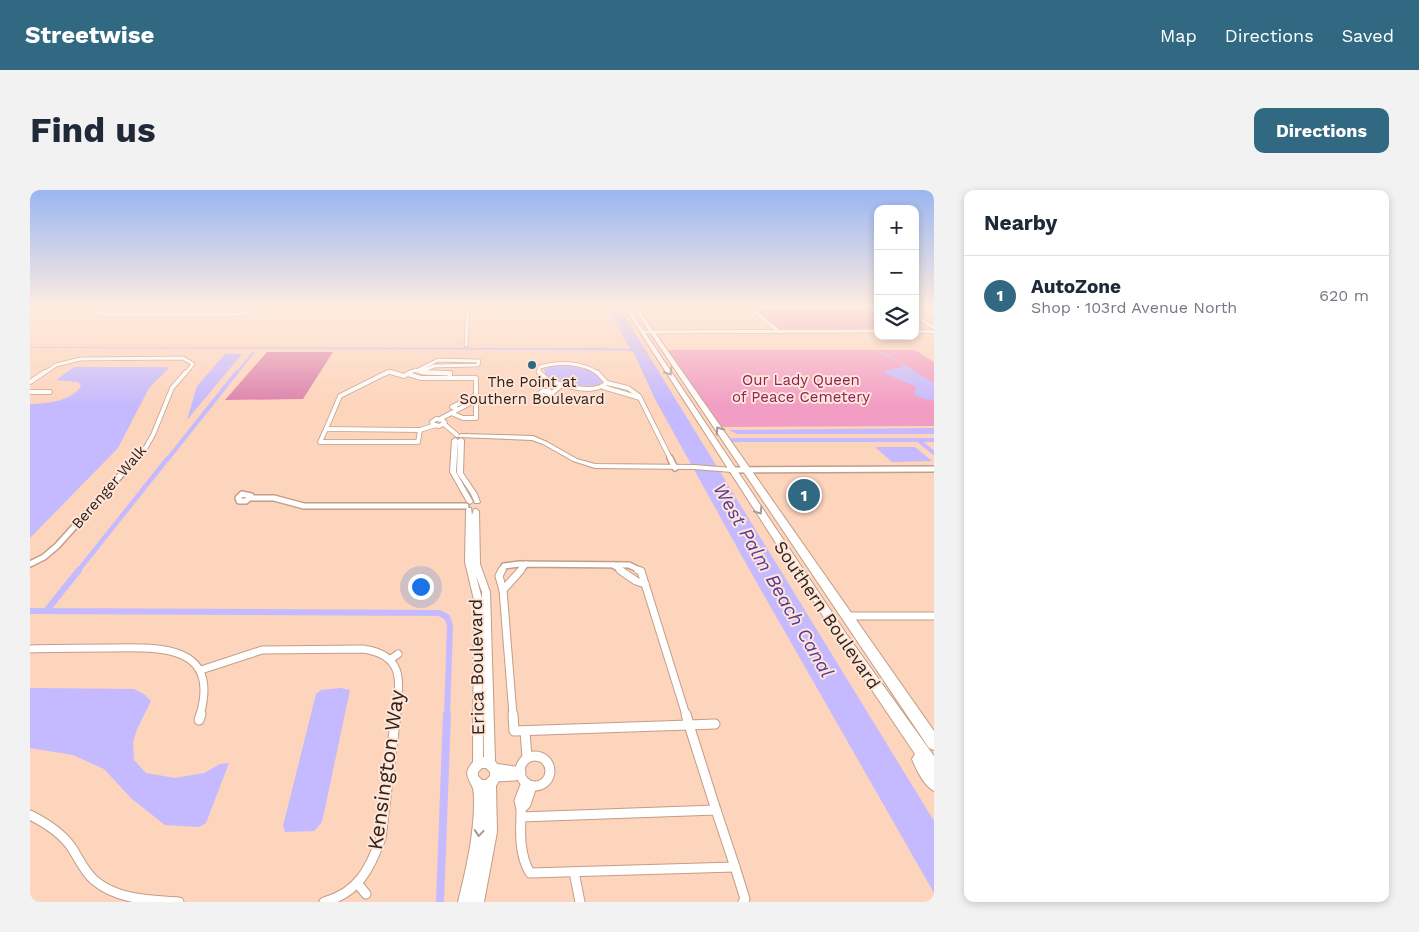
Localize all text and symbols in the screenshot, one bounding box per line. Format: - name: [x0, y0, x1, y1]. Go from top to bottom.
- text: Streetwise: [25, 21, 154, 49]
- text: Map: [1160, 25, 1197, 46]
- text: Directions: [1225, 25, 1314, 46]
- text: Saved: [1342, 25, 1394, 46]
- button: Directions: [1254, 108, 1389, 153]
- text: Find us: [30, 109, 156, 151]
- map controls: [874, 205, 919, 340]
- button: +: [874, 205, 919, 250]
- text: Nearby: [984, 210, 1057, 235]
- button: −: [874, 250, 919, 295]
- text: AutoZone: [1031, 275, 1121, 298]
- text: 1: [997, 286, 1003, 305]
- text: 620 m: [1319, 286, 1369, 305]
- button: layers: [874, 295, 919, 340]
- text: Shop · 103rd Avenue North: [1031, 298, 1237, 317]
- marker: The Point at Southern Boulevard: [526, 359, 538, 371]
- one-way arrow: [663, 367, 672, 376]
- park label: Our Lady Queen of Peace Cemetery: [732, 371, 870, 406]
- place label: The Point at Southern Boulevard: [459, 373, 605, 408]
- one-way arrow: [716, 426, 725, 435]
- street label: Berenger Walk: [68, 441, 151, 532]
- pin: 1: [788, 476, 820, 514]
- water label: West Palm Beach Canal: [708, 479, 839, 682]
- one-way arrow: [752, 505, 762, 514]
- street label: Southern Boulevard: [770, 537, 885, 693]
- your location: [408, 574, 434, 600]
- street label: Erica Boulevard: [465, 599, 488, 735]
- street label: Kensington Way: [362, 688, 409, 852]
- one-way arrow: [474, 829, 485, 837]

